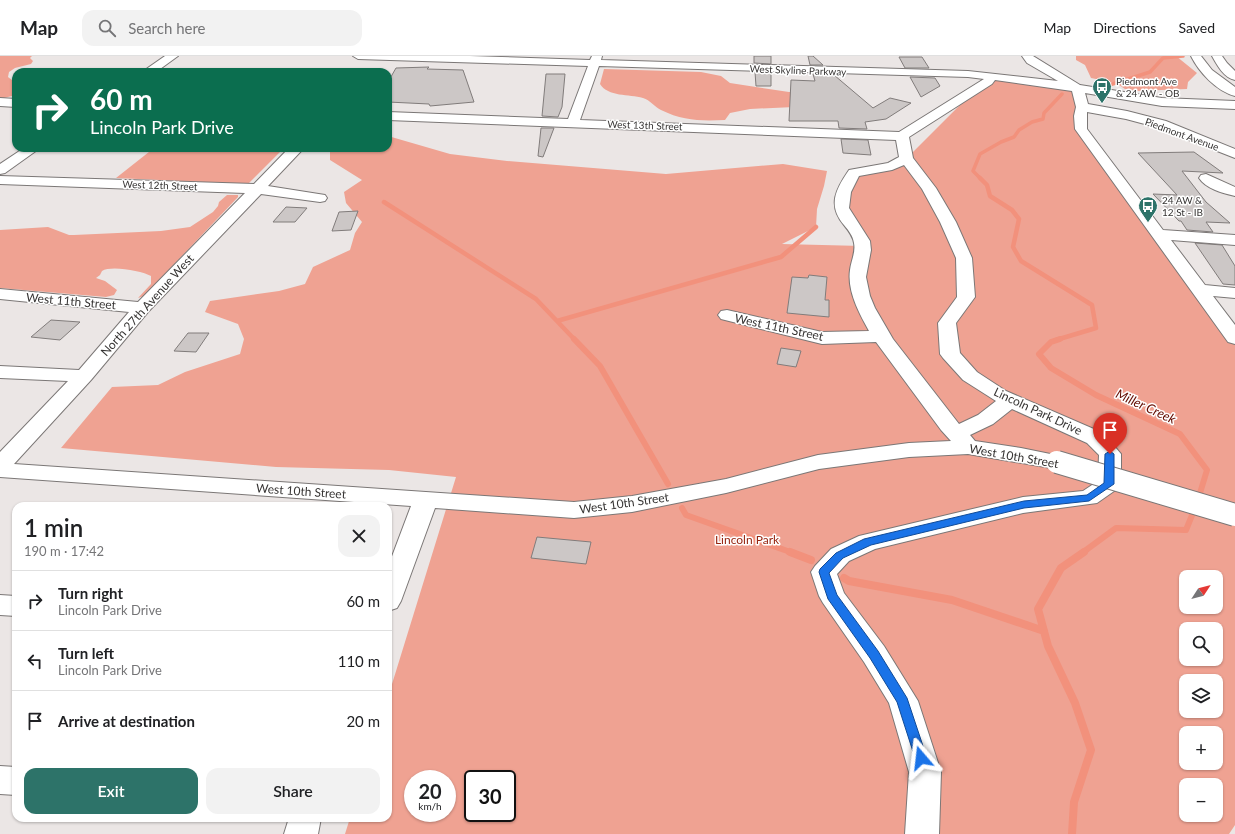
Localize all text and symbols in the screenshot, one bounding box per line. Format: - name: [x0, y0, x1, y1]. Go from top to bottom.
- search box: [82, 10, 362, 46]
- text: Map: [20, 16, 58, 39]
- icon: search: [96, 17, 118, 39]
- text: Search here: [128, 19, 206, 37]
- text: Map: [1044, 19, 1071, 36]
- text: Directions: [1093, 19, 1156, 36]
- text: Saved: [1178, 19, 1215, 36]
- street label: West Skyline Parkway: [749, 62, 847, 78]
- place label: Piedmont Ave & 24 AW - OB: [1116, 75, 1179, 99]
- bus stop icon: Piedmont Ave & 24 AW - OB: [1091, 76, 1113, 104]
- text: 60 m: [90, 82, 153, 116]
- icon: right: [24, 84, 76, 136]
- street label: Piedmont Avenue: [1143, 115, 1221, 153]
- text: Lincoln Park Drive: [90, 116, 234, 138]
- street label: West 13th Street: [607, 118, 683, 132]
- street label: West 12th Street: [122, 178, 198, 192]
- place label: 24 AW & 12 St - IB: [1162, 194, 1203, 218]
- bus stop icon: 24 AW & 12 St - IB: [1137, 195, 1159, 223]
- street label: North 27th Avenue West: [97, 250, 197, 359]
- street label: West 11th Street: [25, 290, 117, 312]
- street label: West 11th Street: [733, 310, 825, 344]
- street label: Lincoln Park Drive: [991, 384, 1085, 438]
- water label: Miller Creek: [1113, 385, 1179, 427]
- pin: [1093, 413, 1127, 454]
- icon: arrive: [1099, 419, 1121, 441]
- street label: West 10th Street: [968, 441, 1060, 471]
- street label: West 10th Street: [255, 480, 347, 502]
- street label: West 10th Street: [578, 489, 670, 517]
- text: 1 min: [24, 513, 83, 542]
- button: close: [338, 515, 380, 557]
- park label: Lincoln Park: [715, 532, 780, 547]
- text: 190 m · 17:42: [24, 543, 104, 559]
- north arrow: [1179, 570, 1223, 614]
- map controls: [1179, 570, 1223, 822]
- text: Turn right: [58, 584, 123, 602]
- icon: right: [24, 590, 46, 612]
- text: 60 m: [346, 592, 380, 610]
- text: Lincoln Park Drive: [58, 602, 162, 618]
- button: search: [1179, 622, 1223, 666]
- text: Turn left: [58, 644, 114, 662]
- icon: left: [24, 650, 46, 672]
- text: 110 m: [338, 652, 380, 670]
- text: Lincoln Park Drive: [58, 662, 162, 678]
- button: layers: [1179, 674, 1223, 718]
- icon: arrive: [24, 710, 46, 732]
- text: Arrive at destination: [58, 712, 195, 730]
- text: 20 m: [346, 712, 380, 730]
- button: +: [1179, 726, 1223, 770]
- position arrow: [900, 737, 942, 779]
- button: Exit: [24, 768, 198, 814]
- button: Share: [206, 768, 380, 814]
- speed limit sign: 30: [464, 770, 516, 822]
- button: −: [1179, 778, 1223, 822]
- text: 20: [418, 779, 442, 803]
- text: km/h: [418, 800, 442, 812]

